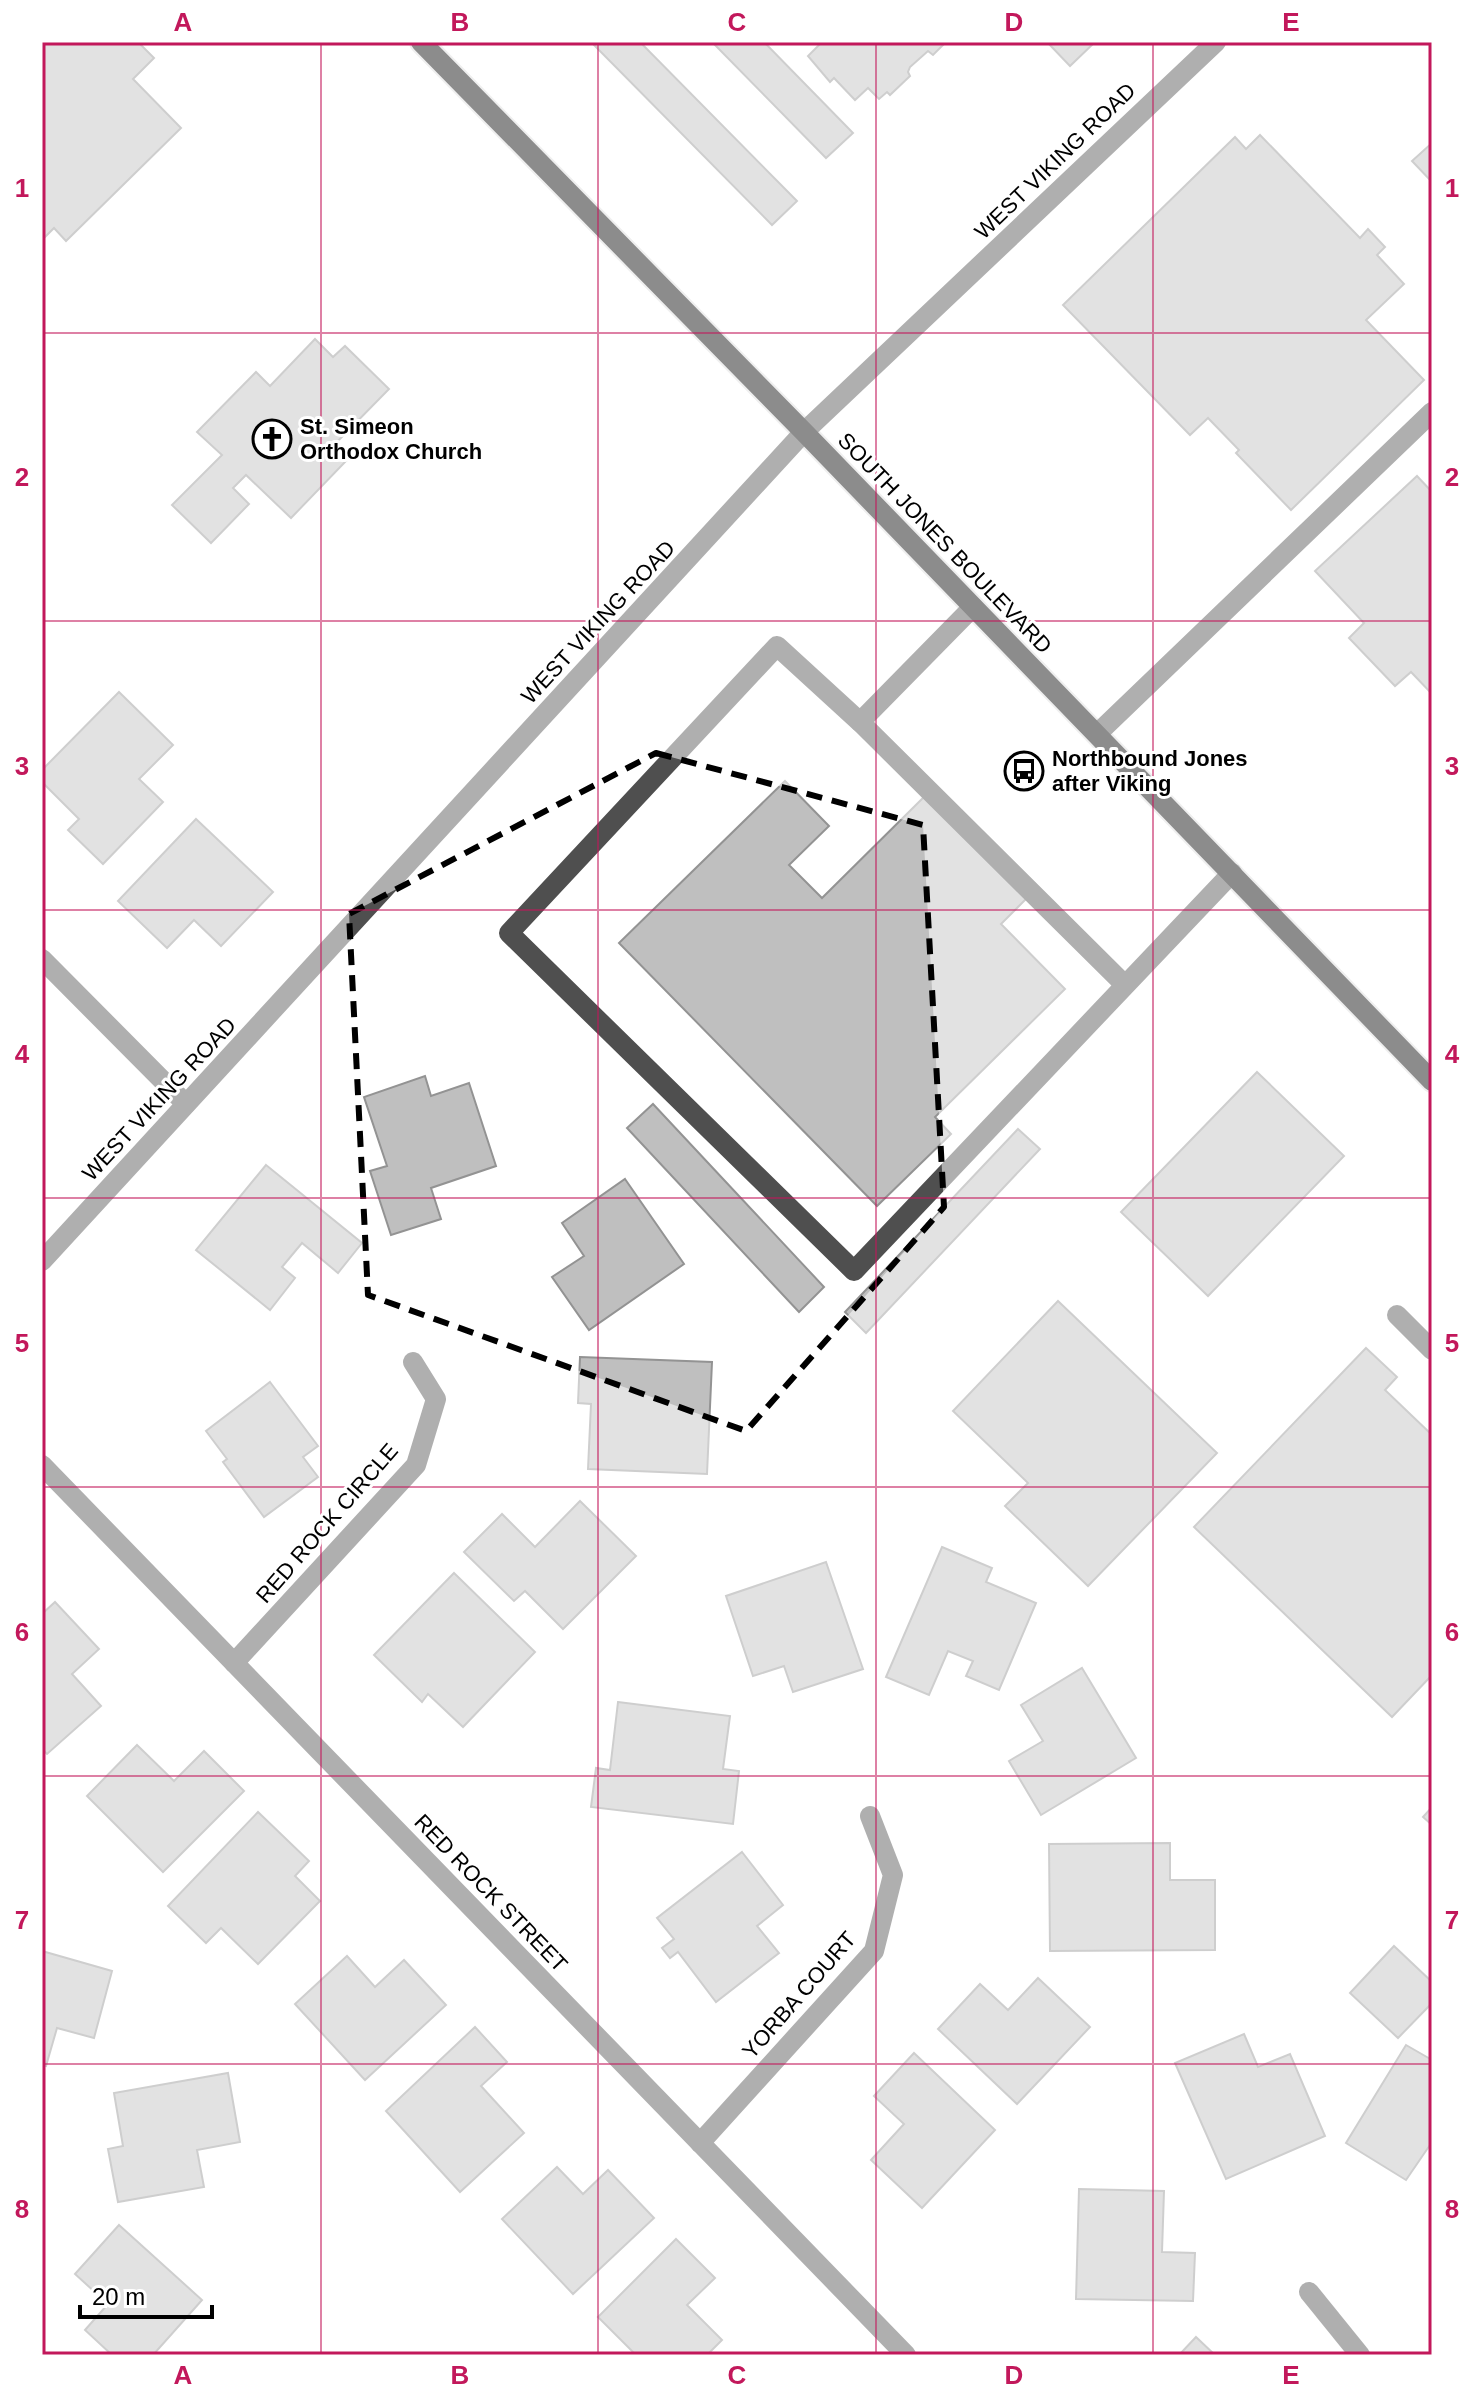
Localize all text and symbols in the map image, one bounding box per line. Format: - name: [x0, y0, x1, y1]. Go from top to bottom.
- text: A: [174, 7, 193, 37]
- text: B: [451, 7, 469, 37]
- text: C: [728, 7, 747, 37]
- text: D: [1005, 7, 1023, 37]
- text: E: [1282, 7, 1300, 37]
- street label: WEST VIKING ROAD: [970, 78, 1140, 244]
- text: 1: [15, 173, 29, 203]
- text: 1: [1445, 173, 1459, 203]
- place label: St. Simeon Orthodox Church: [300, 414, 482, 464]
- church icon: St. Simeon Orthodox Church: [251, 418, 293, 460]
- street label: SOUTH JONES BOULEVARD: [833, 428, 1057, 658]
- text: 2: [15, 462, 29, 492]
- text: 2: [1445, 462, 1459, 492]
- street label: WEST VIKING ROAD: [516, 535, 680, 709]
- place label: Northbound Jones after Viking: [1052, 746, 1248, 796]
- bus stop icon: Northbound Jones after Viking: [1003, 750, 1045, 792]
- text: 3: [15, 751, 29, 781]
- text: 3: [1445, 751, 1459, 781]
- street label: WEST VIKING ROAD: [77, 1012, 241, 1186]
- text: 4: [15, 1039, 30, 1069]
- text: 4: [1445, 1039, 1460, 1069]
- text: 5: [15, 1328, 29, 1358]
- text: 5: [1445, 1328, 1459, 1358]
- street label: RED ROCK CIRCLE: [251, 1438, 403, 1608]
- text: 6: [15, 1617, 29, 1647]
- text: 6: [1445, 1617, 1459, 1647]
- street label: RED ROCK STREET: [409, 1809, 573, 1977]
- text: 7: [15, 1905, 29, 1935]
- text: 7: [1445, 1905, 1459, 1935]
- street label: YORBA COURT: [737, 1927, 861, 2063]
- text: 8: [15, 2194, 29, 2224]
- text: 8: [1445, 2194, 1459, 2224]
- scale bar: [80, 2269, 212, 2319]
- text: 20 m: [92, 2283, 145, 2310]
- text: A: [174, 2360, 193, 2390]
- text: B: [451, 2360, 469, 2390]
- text: C: [728, 2360, 747, 2390]
- text: D: [1005, 2360, 1023, 2390]
- text: E: [1282, 2360, 1300, 2390]

